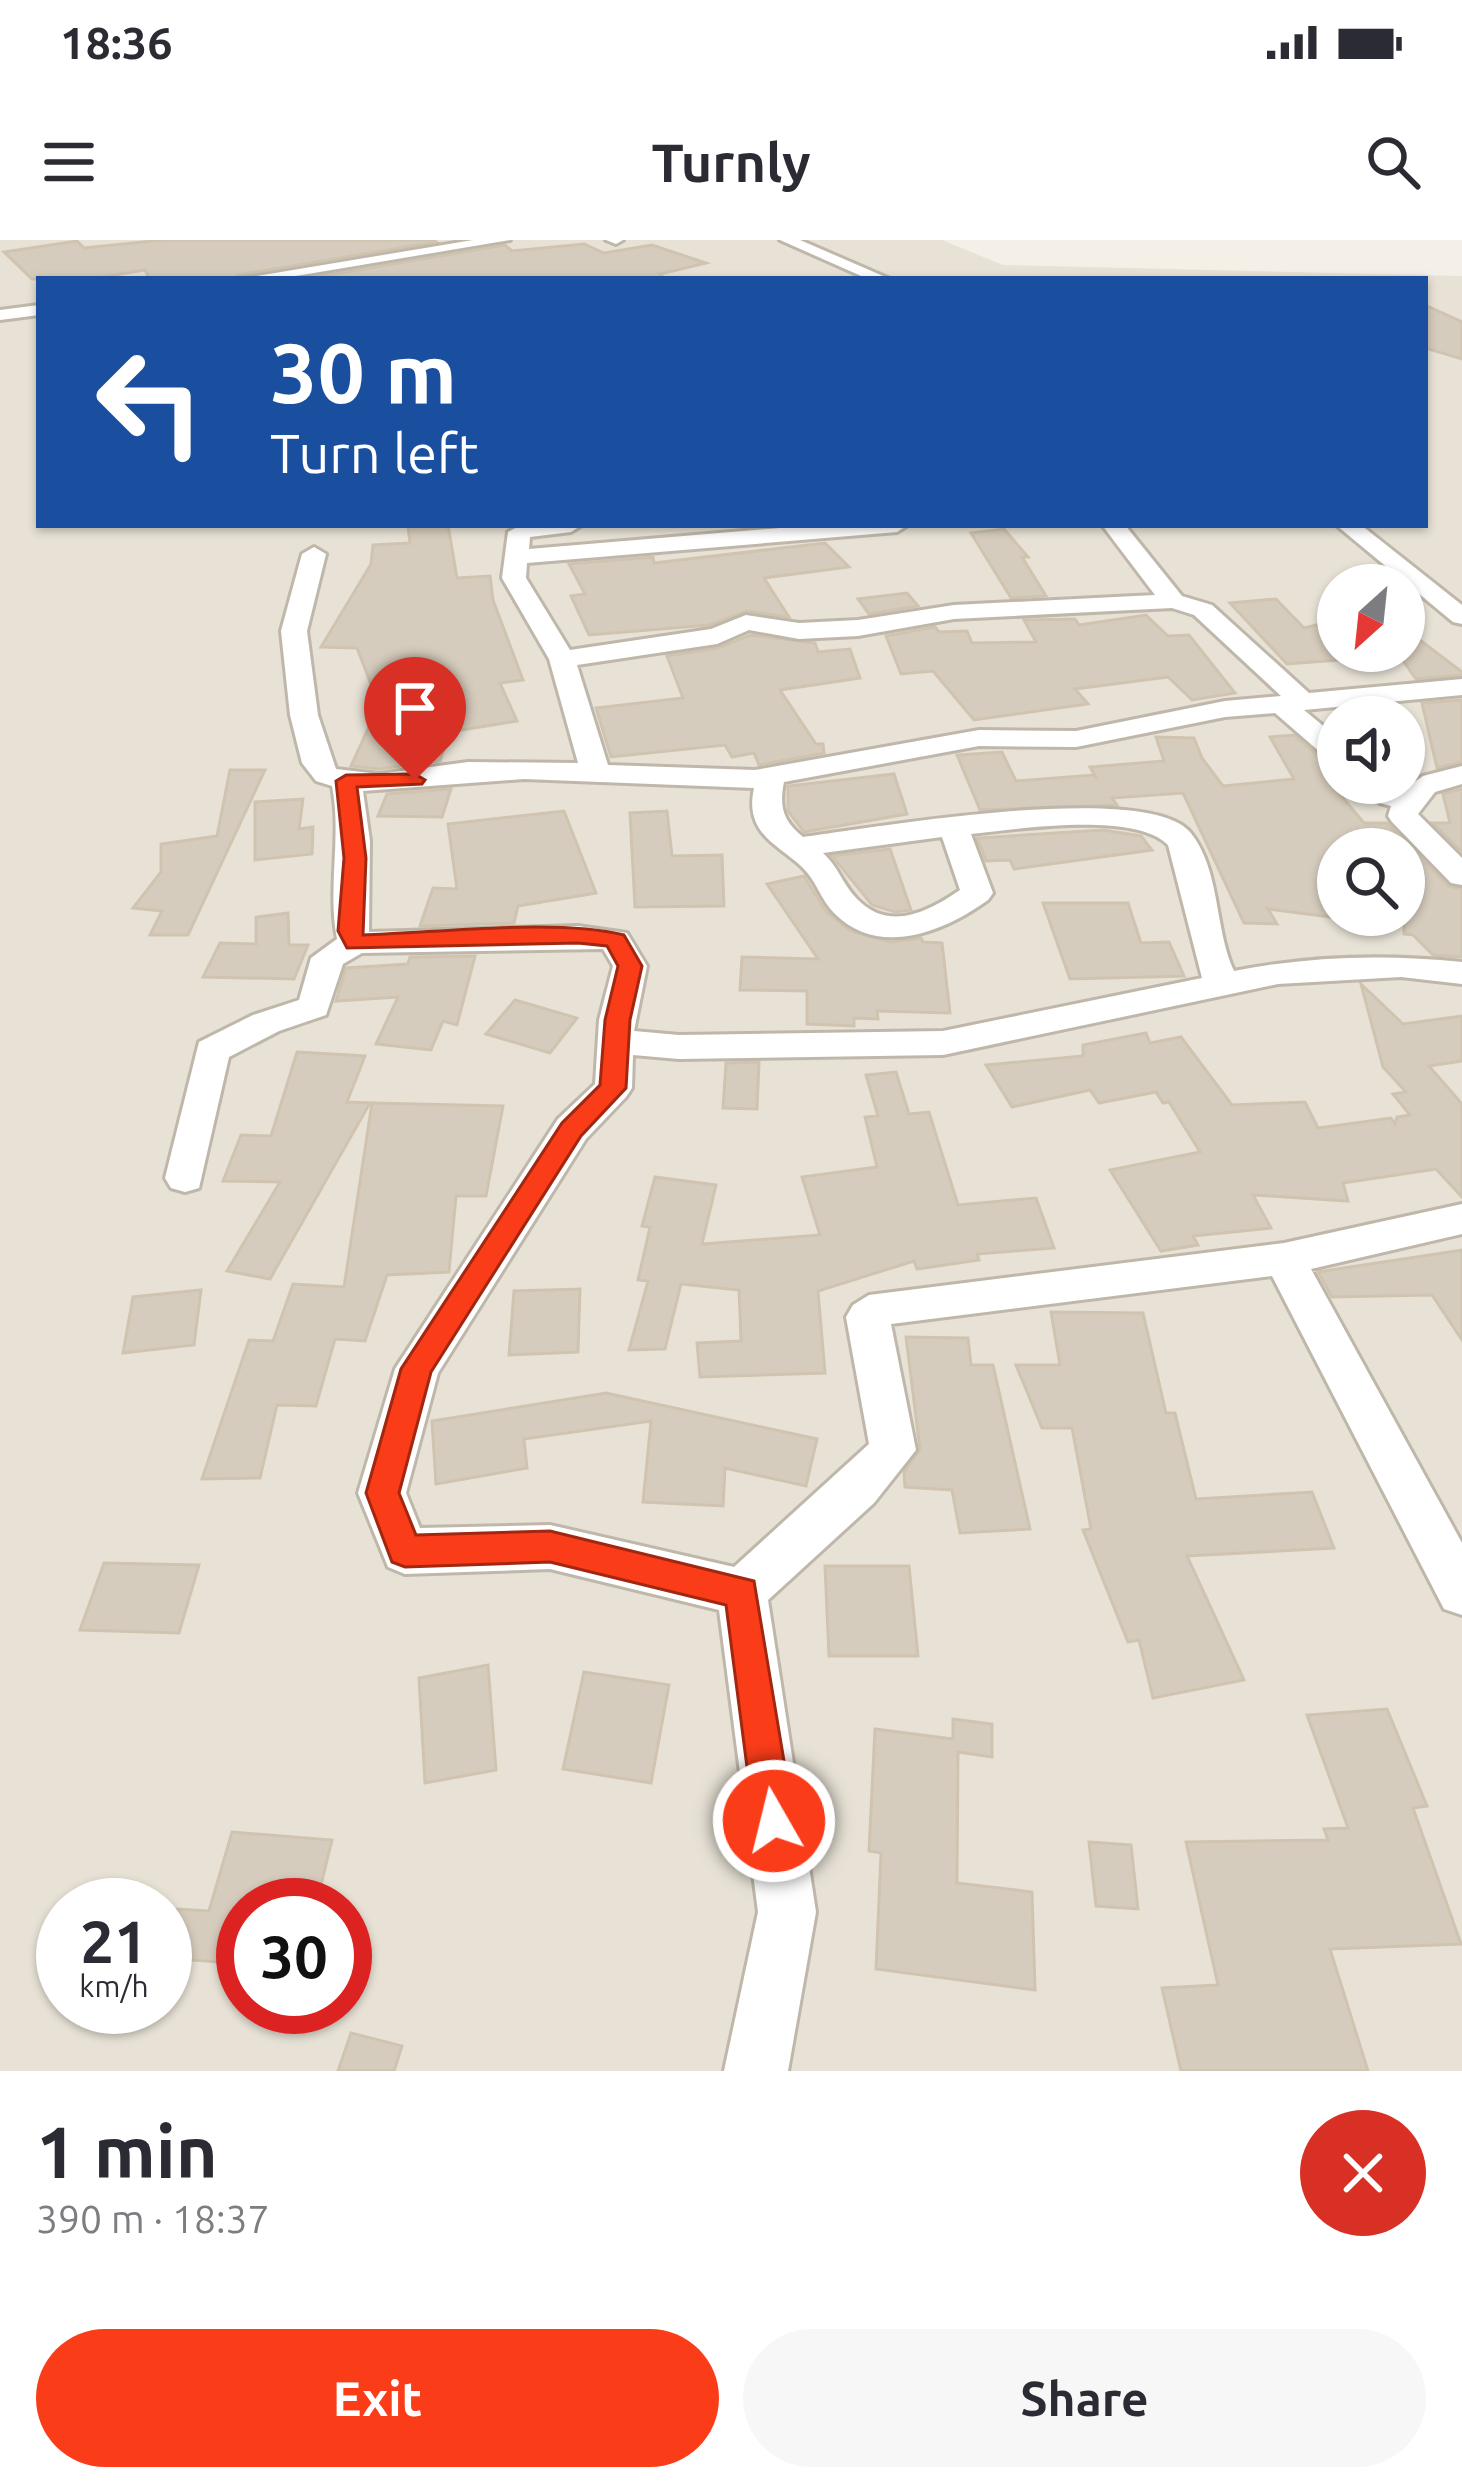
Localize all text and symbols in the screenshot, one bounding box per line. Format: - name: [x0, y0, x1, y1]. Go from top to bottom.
- text: 18:36: [60, 17, 173, 68]
- icon: menu: [36, 129, 102, 195]
- icon: search: [1360, 129, 1426, 195]
- text: Turnly: [651, 132, 811, 192]
- icon: left: [72, 324, 228, 480]
- text: 30 m: [270, 325, 457, 419]
- text: Turn left: [270, 423, 479, 483]
- north arrow: [1317, 564, 1425, 672]
- map controls: [1317, 564, 1425, 936]
- pin: [364, 657, 466, 780]
- icon: arrive: [382, 675, 448, 741]
- button: sound: [1317, 696, 1425, 804]
- button: search: [1317, 828, 1425, 936]
- position arrow: [711, 1758, 837, 1884]
- speed limit sign: 30: [216, 1878, 372, 2034]
- text: 21: [80, 1907, 148, 1974]
- text: km/h: [79, 1969, 149, 2003]
- button: close: [1300, 2110, 1426, 2236]
- text: 1 min: [36, 2111, 218, 2192]
- text: 390 m · 18:37: [36, 2197, 270, 2240]
- button: Exit: [36, 2329, 719, 2467]
- button: Share: [743, 2329, 1426, 2467]

